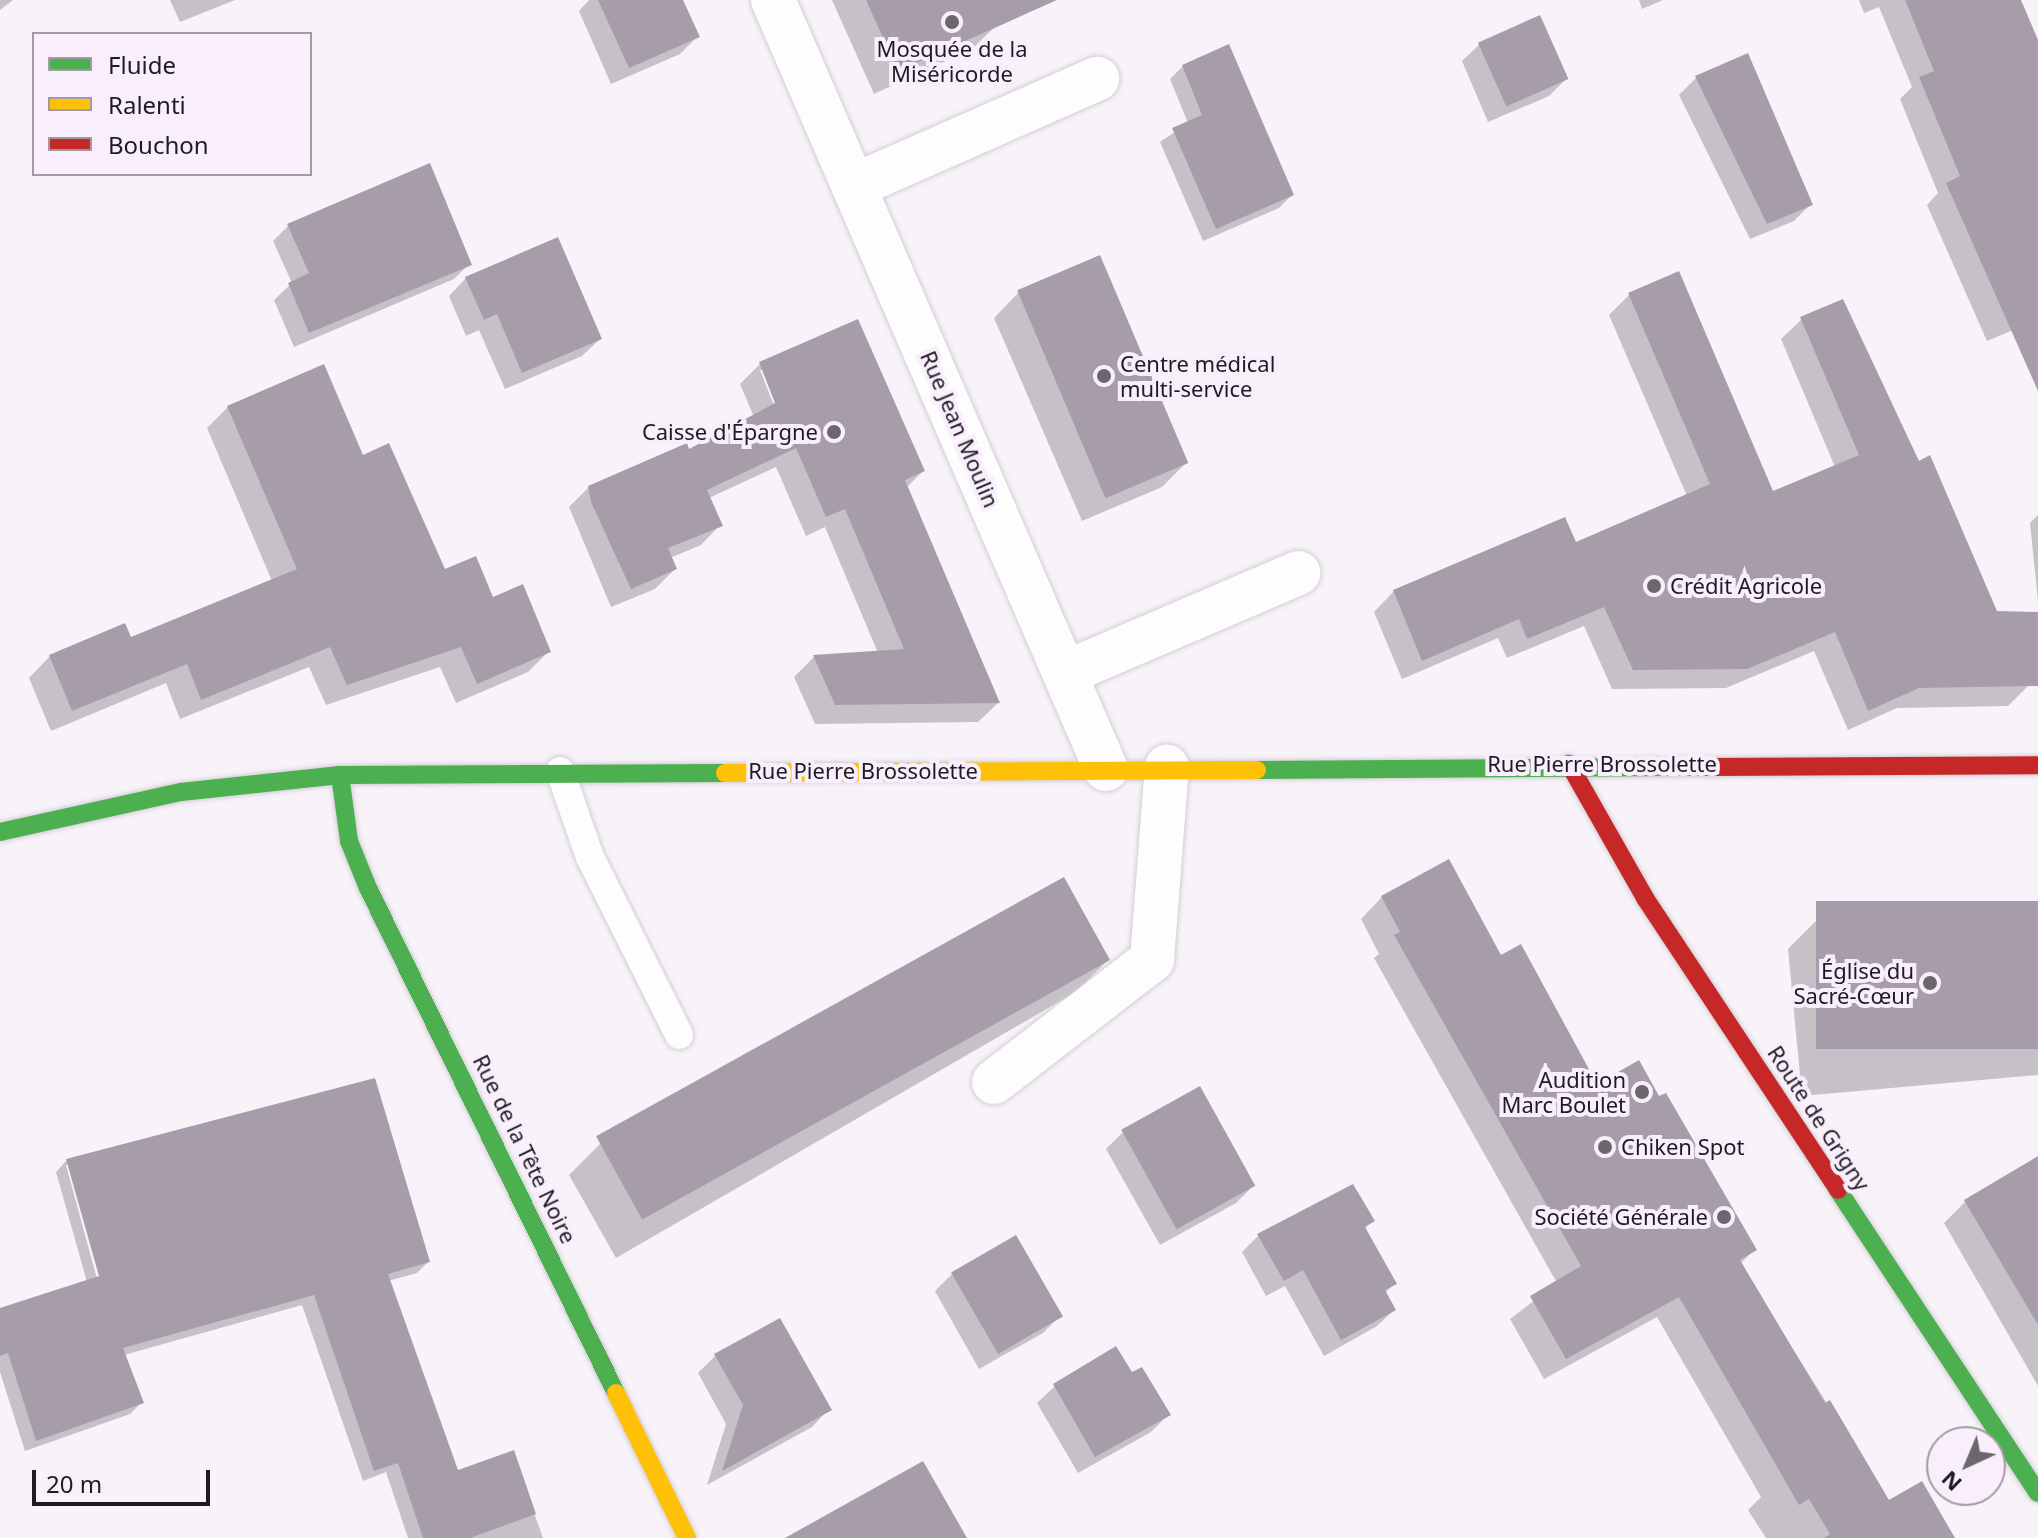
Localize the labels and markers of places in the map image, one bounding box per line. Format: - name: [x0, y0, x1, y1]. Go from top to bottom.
- marker: Mosquée de la Miséricorde: [943, 13, 961, 31]
- place label: Mosquée de la Miséricorde: [876, 35, 1028, 86]
- place label: Centre médical multi-service: [1120, 350, 1275, 402]
- marker: Centre médical multi-service: [1095, 367, 1113, 385]
- place label: Caisse d'Épargne: [642, 419, 818, 445]
- marker: Caisse d'Épargne: [825, 423, 843, 441]
- place label: Crédit Agricole: [1670, 573, 1822, 599]
- marker: Crédit Agricole: [1645, 577, 1663, 595]
- place label: Église du Sacré-Cœur: [1793, 957, 1914, 1008]
- marker: Église du Sacré-Cœur: [1921, 974, 1939, 992]
- place label: Audition Marc Boulet: [1502, 1066, 1626, 1118]
- marker: Audition Marc Boulet: [1633, 1083, 1651, 1101]
- place label: Chiken Spot: [1621, 1134, 1745, 1160]
- marker: Chiken Spot: [1596, 1138, 1614, 1156]
- place label: Société Générale: [1534, 1204, 1708, 1230]
- marker: Société Générale: [1715, 1208, 1733, 1226]

